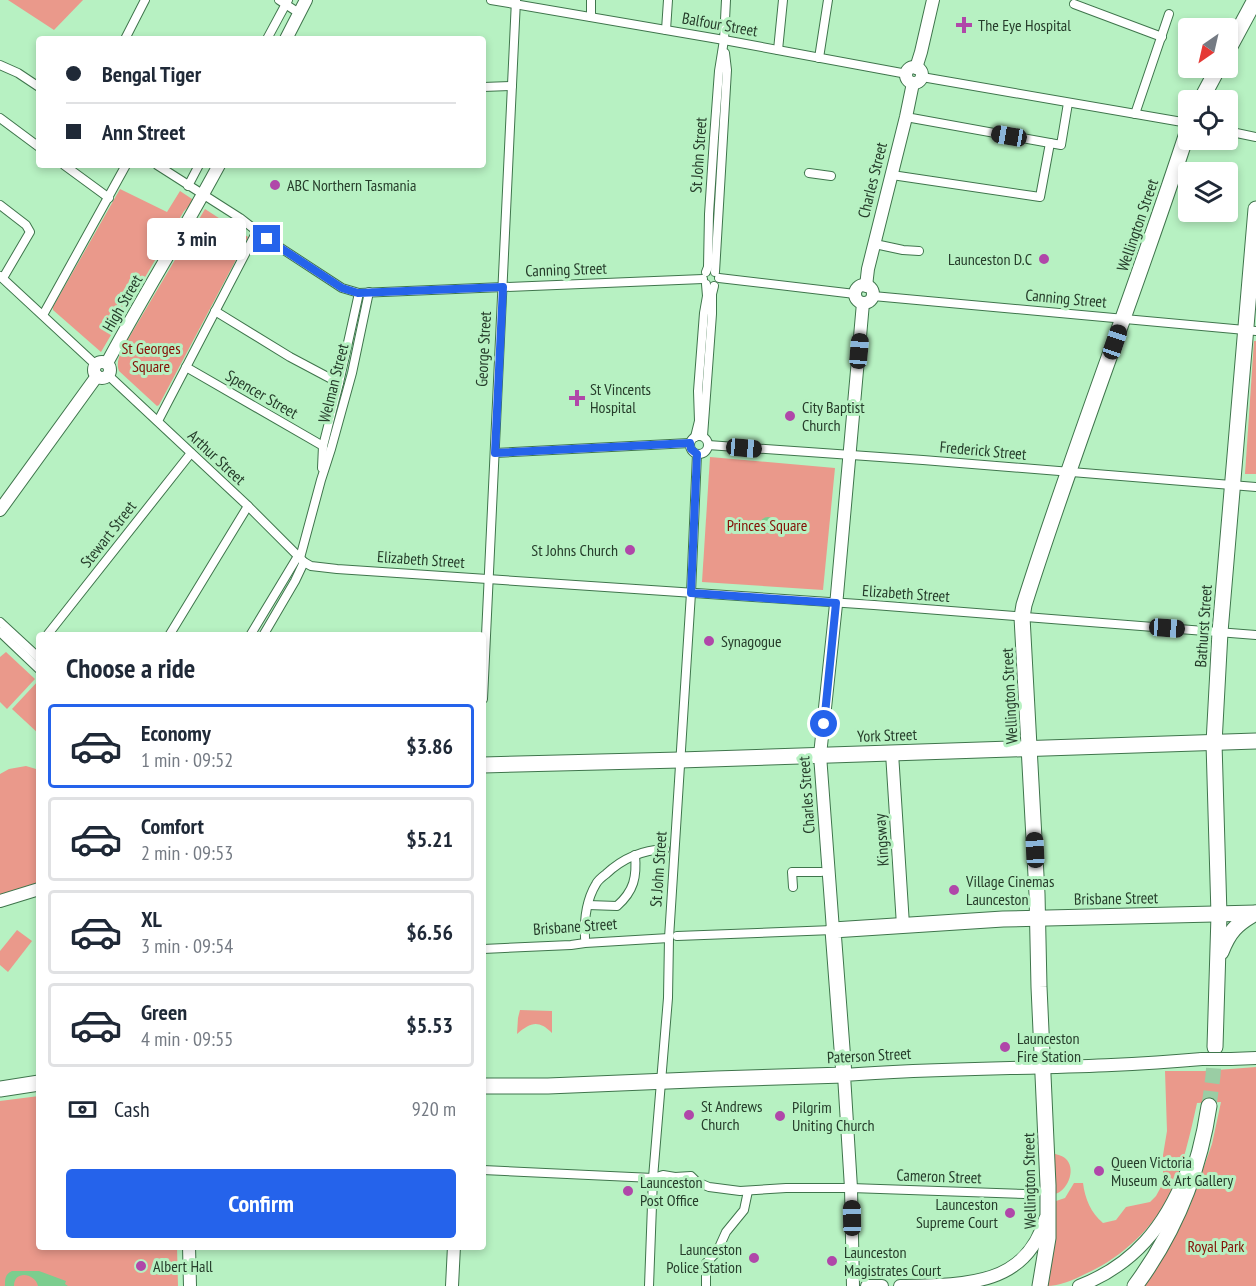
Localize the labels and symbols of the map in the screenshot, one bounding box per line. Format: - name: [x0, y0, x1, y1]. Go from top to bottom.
- street label: Balfour Street: [681, 8, 760, 41]
- place label: The Eye Hospital: [978, 15, 1071, 35]
- marker: The Eye Hospital: [955, 16, 973, 34]
- north arrow: [1178, 18, 1238, 78]
- street label: St John Street: [685, 116, 711, 194]
- car: [990, 124, 1028, 148]
- street label: Charles Street: [853, 139, 891, 220]
- place label: ABC Northern Tasmania: [287, 175, 416, 195]
- street label: Wellington Street: [1112, 176, 1162, 274]
- marker: ABC Northern Tasmania: [268, 178, 282, 192]
- callout: 3 min: [147, 218, 246, 260]
- route end: [253, 225, 280, 252]
- place label: Launceston D.C: [948, 249, 1032, 269]
- marker: Launceston D.C: [1037, 252, 1051, 266]
- street label: Canning Street: [525, 258, 608, 280]
- street label: High Street: [98, 270, 147, 335]
- street label: Canning Street: [1025, 284, 1108, 312]
- street label: George Street: [471, 310, 495, 387]
- car: [1101, 322, 1129, 362]
- car: [848, 332, 870, 370]
- park label: St Georges Square: [121, 338, 181, 376]
- street label: Welman Street: [314, 341, 353, 425]
- street label: Spencer Street: [222, 365, 302, 423]
- place label: St Vincents Hospital: [590, 379, 651, 417]
- marker: St Vincents Hospital: [568, 389, 586, 407]
- place label: City Baptist Church: [802, 397, 865, 435]
- marker: City Baptist Church: [783, 409, 797, 423]
- street label: Arthur Street: [184, 425, 250, 489]
- street label: Frederick Street: [939, 436, 1028, 464]
- car: [725, 437, 763, 459]
- street label: Stewart Street: [76, 496, 141, 571]
- park label: Princes Square: [727, 515, 807, 535]
- place label: St Johns Church: [531, 540, 618, 560]
- marker: St Johns Church: [623, 543, 637, 557]
- street label: Elizabeth Street: [377, 546, 466, 572]
- street label: Elizabeth Street: [862, 580, 951, 606]
- street label: Bathurst Street: [1190, 583, 1216, 668]
- car: [1148, 618, 1186, 638]
- place label: Synagogue: [721, 631, 782, 651]
- marker: Synagogue: [702, 634, 716, 648]
- street label: Wellington Street: [996, 647, 1022, 745]
- route start: [810, 710, 837, 737]
- street label: York Street: [857, 724, 918, 746]
- street label: Charles Street: [793, 755, 819, 834]
- street label: Kingsway: [869, 813, 893, 867]
- street label: St John Street: [645, 830, 671, 908]
- car: [1025, 832, 1045, 868]
- place label: Village Cinemas Launceston: [965, 871, 1054, 909]
- marker: Village Cinemas Launceston: [947, 883, 961, 897]
- street label: Brisbane Street: [1074, 887, 1159, 909]
- street label: Brisbane Street: [532, 913, 618, 939]
- place label: Launceston Fire Station: [1017, 1028, 1081, 1066]
- marker: Launceston Fire Station: [998, 1040, 1012, 1054]
- street label: Paterson Street: [826, 1043, 912, 1067]
- place label: St Andrews Church: [701, 1096, 762, 1134]
- place label: Pilgrim Uniting Church: [792, 1097, 874, 1135]
- marker: St Andrews Church: [682, 1108, 696, 1122]
- marker: Pilgrim Uniting Church: [773, 1109, 787, 1123]
- street label: Wellington Street: [1018, 1132, 1040, 1229]
- place label: Queen Victoria Museum & Art Gallery: [1111, 1152, 1233, 1190]
- marker: Queen Victoria Museum & Art Gallery: [1092, 1164, 1106, 1178]
- street label: Cameron Street: [896, 1165, 983, 1188]
- place label: Launceston Post Office: [640, 1172, 702, 1210]
- marker: Launceston Post Office: [621, 1184, 635, 1198]
- place label: Launceston Supreme Court: [916, 1194, 999, 1232]
- car: [843, 1200, 861, 1236]
- marker: Launceston Supreme Court: [1003, 1206, 1017, 1220]
- park label: Royal Park: [1187, 1236, 1245, 1256]
- place label: Launceston Police Station: [666, 1239, 742, 1277]
- place label: Launceston Magistrates Court: [844, 1242, 942, 1280]
- marker: Launceston Police Station: [747, 1251, 761, 1265]
- marker: Launceston Magistrates Court: [825, 1254, 839, 1268]
- place label: Albert Hall: [153, 1256, 213, 1276]
- marker: Albert Hall: [134, 1259, 148, 1273]

